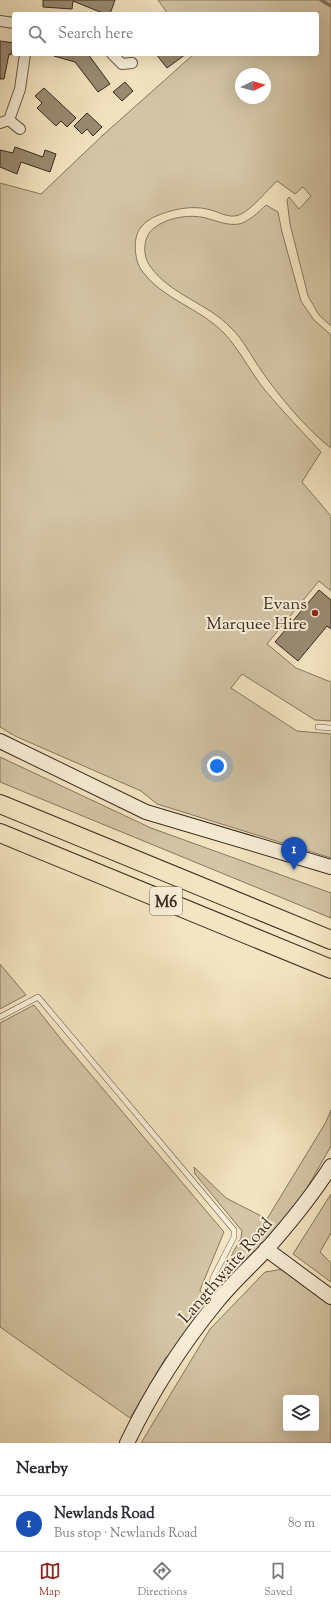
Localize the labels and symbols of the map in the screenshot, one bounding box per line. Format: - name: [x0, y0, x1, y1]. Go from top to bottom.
- north arrow: [235, 68, 271, 104]
- place label: Evans Marquee Hire: [206, 593, 307, 637]
- marker: Evans Marquee Hire: [310, 608, 320, 618]
- your location: [207, 756, 227, 776]
- pin: 1: [281, 837, 307, 870]
- road number: M6: [150, 887, 182, 915]
- street label: Langthwaite Road: [174, 1213, 279, 1329]

